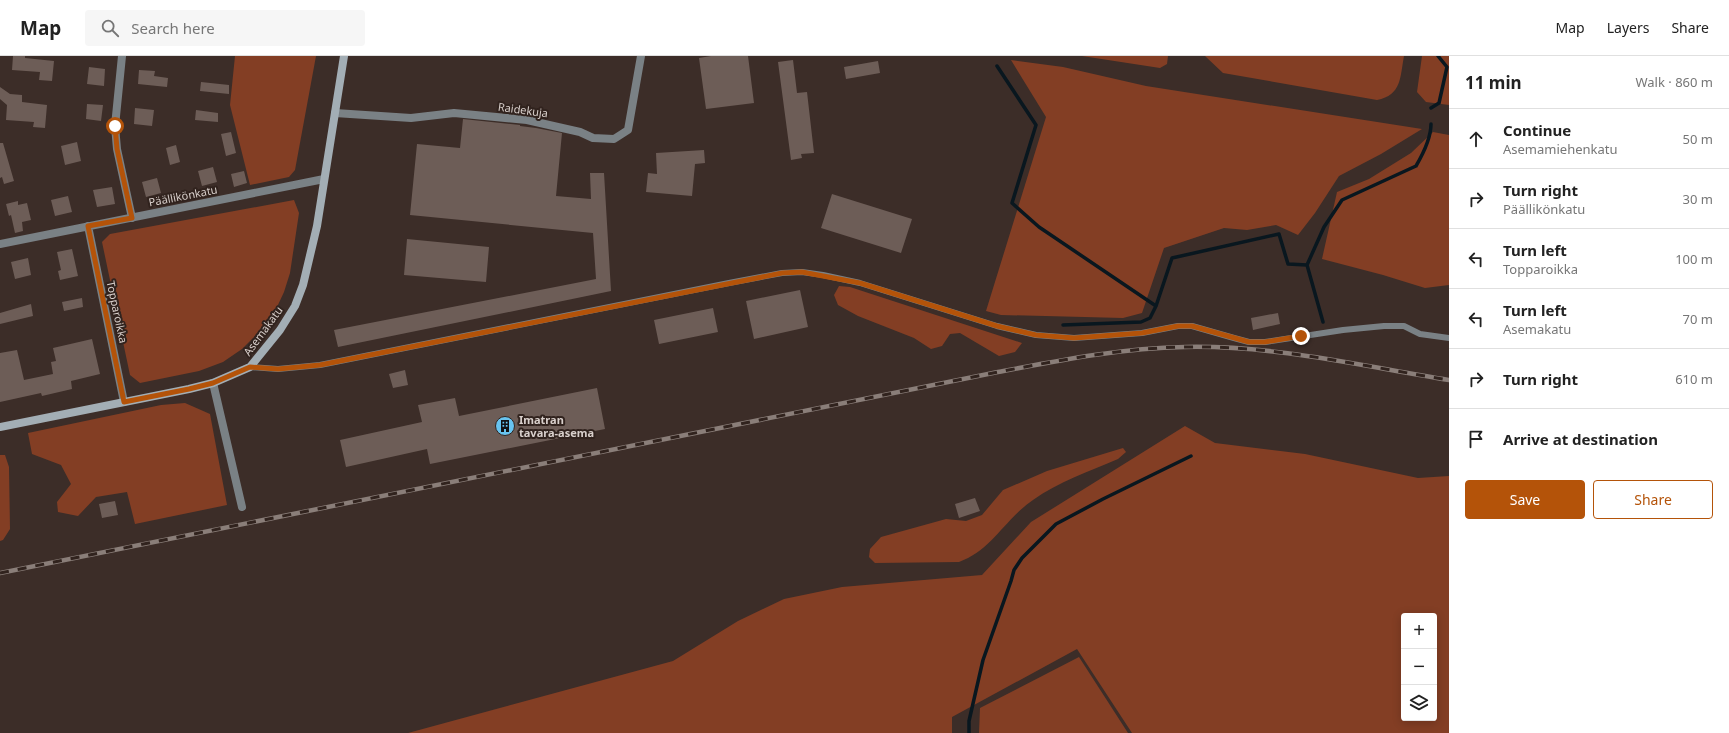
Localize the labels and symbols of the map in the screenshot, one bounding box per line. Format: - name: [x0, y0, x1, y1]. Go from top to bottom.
- street label: Raidekuja: [497, 99, 549, 120]
- route start: [106, 117, 124, 135]
- street label: Päällikönkatu: [147, 182, 219, 210]
- street label: Topparoikka: [104, 279, 131, 344]
- street label: Asemakatu: [240, 303, 286, 358]
- route end: [1292, 327, 1310, 345]
- place label: Imatran tavara-asema: [519, 412, 594, 440]
- building icon: Imatran tavara-asema: [494, 415, 516, 437]

